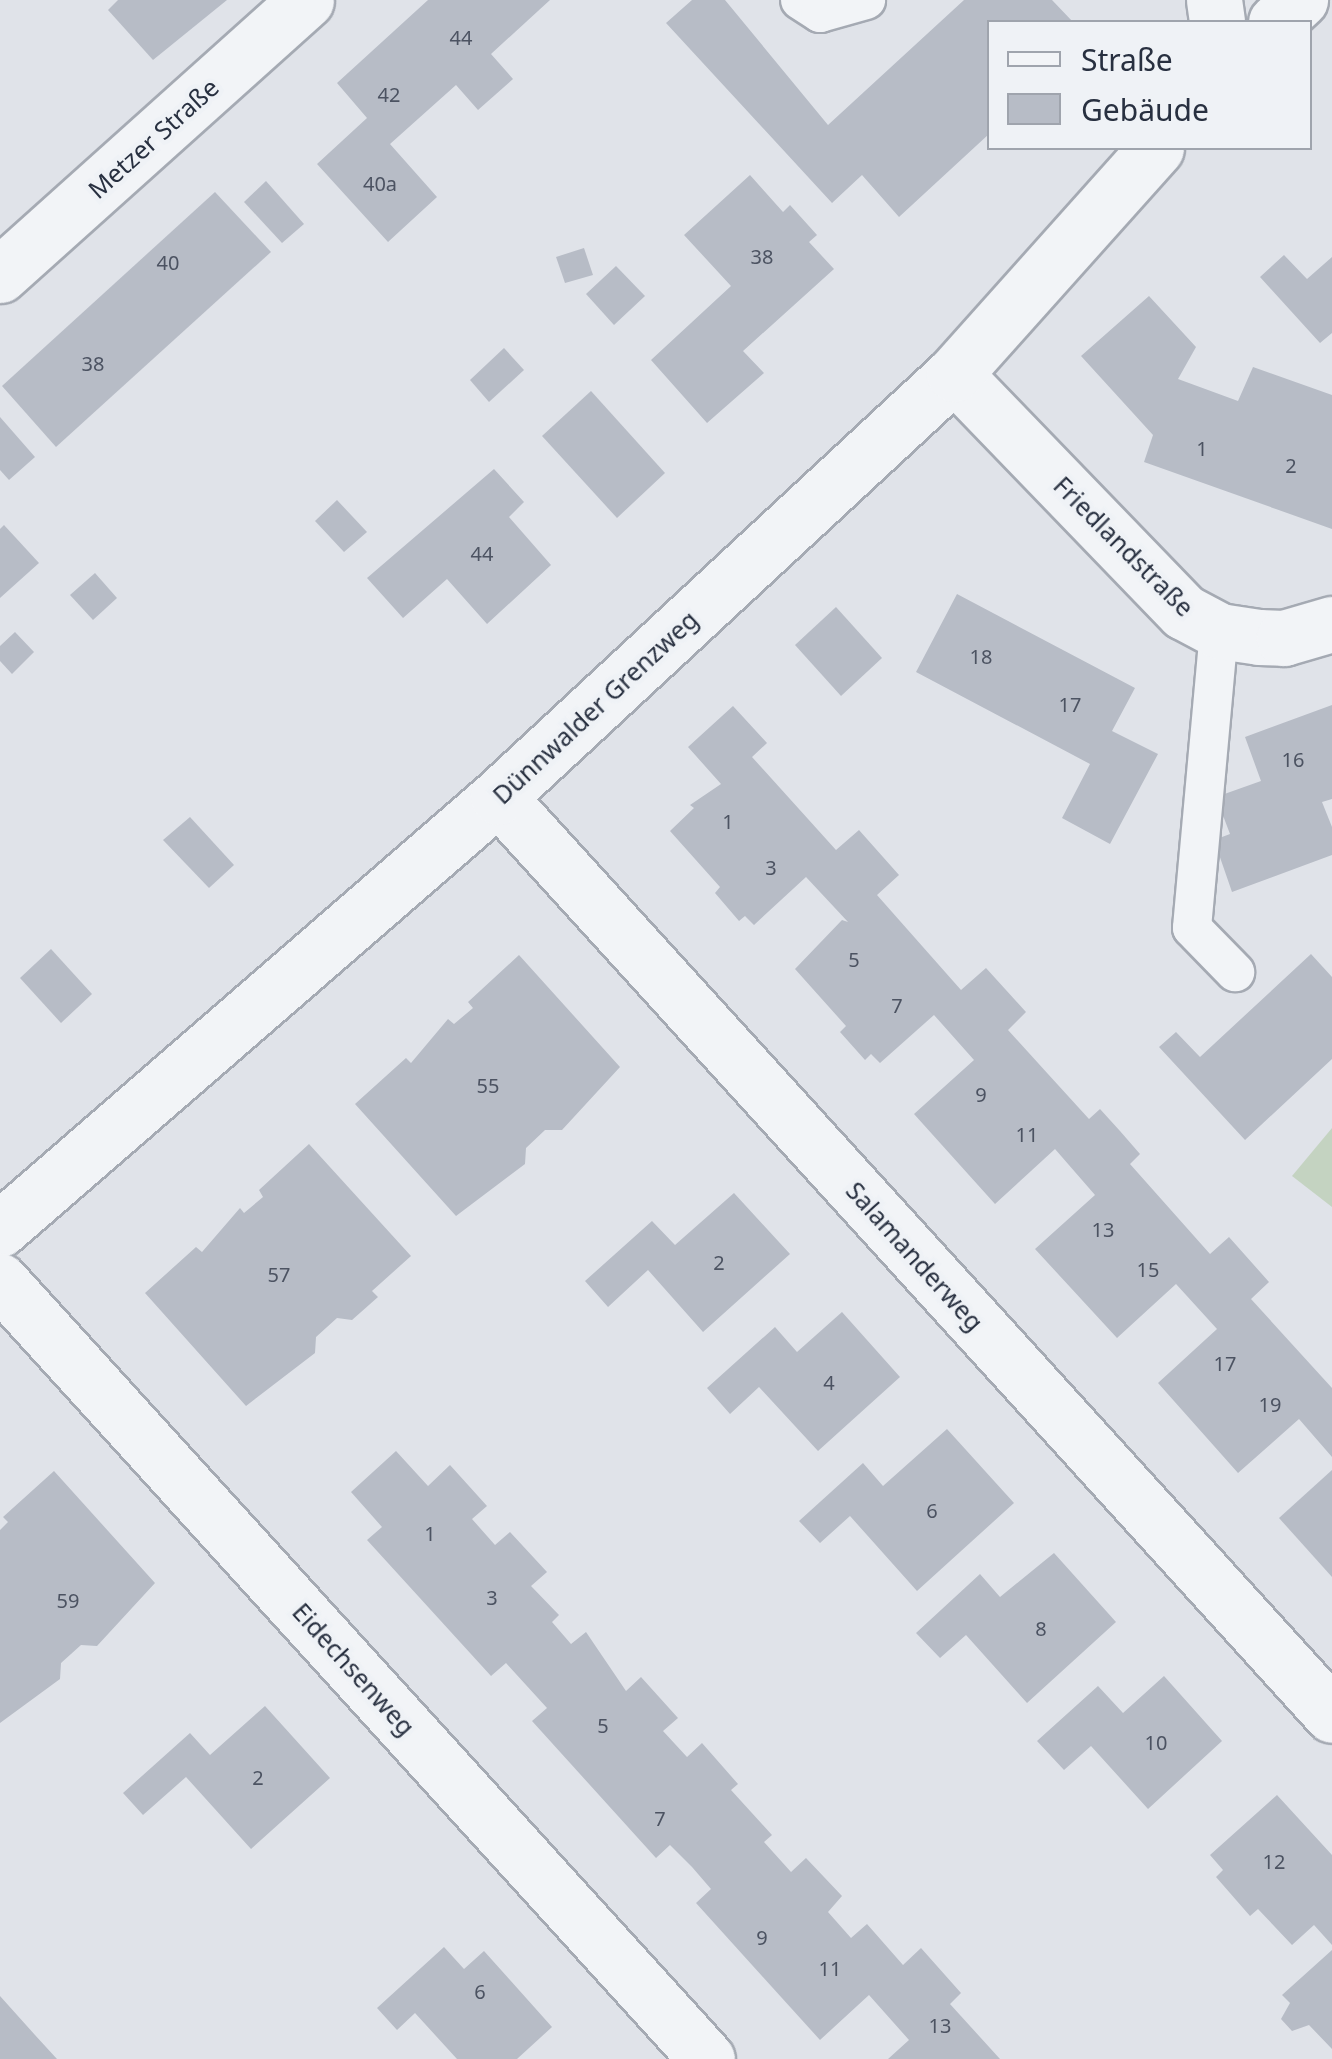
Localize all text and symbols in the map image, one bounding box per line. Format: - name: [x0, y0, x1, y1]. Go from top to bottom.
- legend: [987, 20, 1312, 150]
- house number: 44: [450, 25, 472, 49]
- text: Straße: [1081, 39, 1173, 80]
- street label: Metzer Straße: [82, 72, 224, 204]
- house number: 42: [378, 82, 400, 106]
- text: Gebäude: [1081, 89, 1209, 130]
- house number: 40a: [363, 171, 397, 195]
- house number: 38: [751, 244, 773, 268]
- house number: 40: [157, 250, 179, 274]
- house number: 38: [82, 351, 104, 375]
- house number: 1: [1196, 436, 1208, 460]
- house number: 2: [1285, 453, 1297, 477]
- street label: Friedlandstraße: [1048, 470, 1200, 622]
- house number: 44: [471, 541, 493, 565]
- street label: Dünnwalder Grenzweg: [486, 604, 704, 810]
- house number: 18: [970, 644, 992, 668]
- house number: 17: [1059, 692, 1081, 716]
- house number: 16: [1282, 747, 1304, 771]
- house number: 1: [722, 809, 734, 833]
- house number: 3: [765, 855, 777, 879]
- house number: 5: [848, 947, 860, 971]
- house number: 7: [891, 993, 903, 1017]
- house number: 55: [477, 1073, 499, 1097]
- house number: 9: [975, 1082, 987, 1106]
- house number: 11: [1016, 1122, 1038, 1146]
- street label: Salamanderweg: [840, 1175, 990, 1337]
- house number: 13: [1092, 1217, 1114, 1241]
- house number: 2: [713, 1250, 725, 1274]
- house number: 15: [1137, 1257, 1159, 1281]
- house number: 57: [268, 1262, 290, 1286]
- house number: 17: [1214, 1351, 1236, 1375]
- house number: 4: [823, 1370, 835, 1394]
- house number: 19: [1259, 1392, 1281, 1416]
- house number: 6: [926, 1498, 938, 1522]
- house number: 1: [424, 1521, 436, 1545]
- house number: 3: [486, 1585, 498, 1609]
- house number: 59: [57, 1588, 79, 1612]
- street label: Eidechsenweg: [287, 1597, 421, 1741]
- house number: 8: [1035, 1616, 1047, 1640]
- house number: 5: [597, 1713, 609, 1737]
- house number: 10: [1145, 1730, 1167, 1754]
- house number: 2: [252, 1765, 264, 1789]
- house number: 7: [654, 1806, 666, 1830]
- house number: 12: [1263, 1849, 1285, 1873]
- house number: 9: [756, 1925, 768, 1949]
- house number: 11: [819, 1956, 841, 1980]
- house number: 6: [474, 1979, 486, 2003]
- house number: 13: [929, 2013, 951, 2037]

